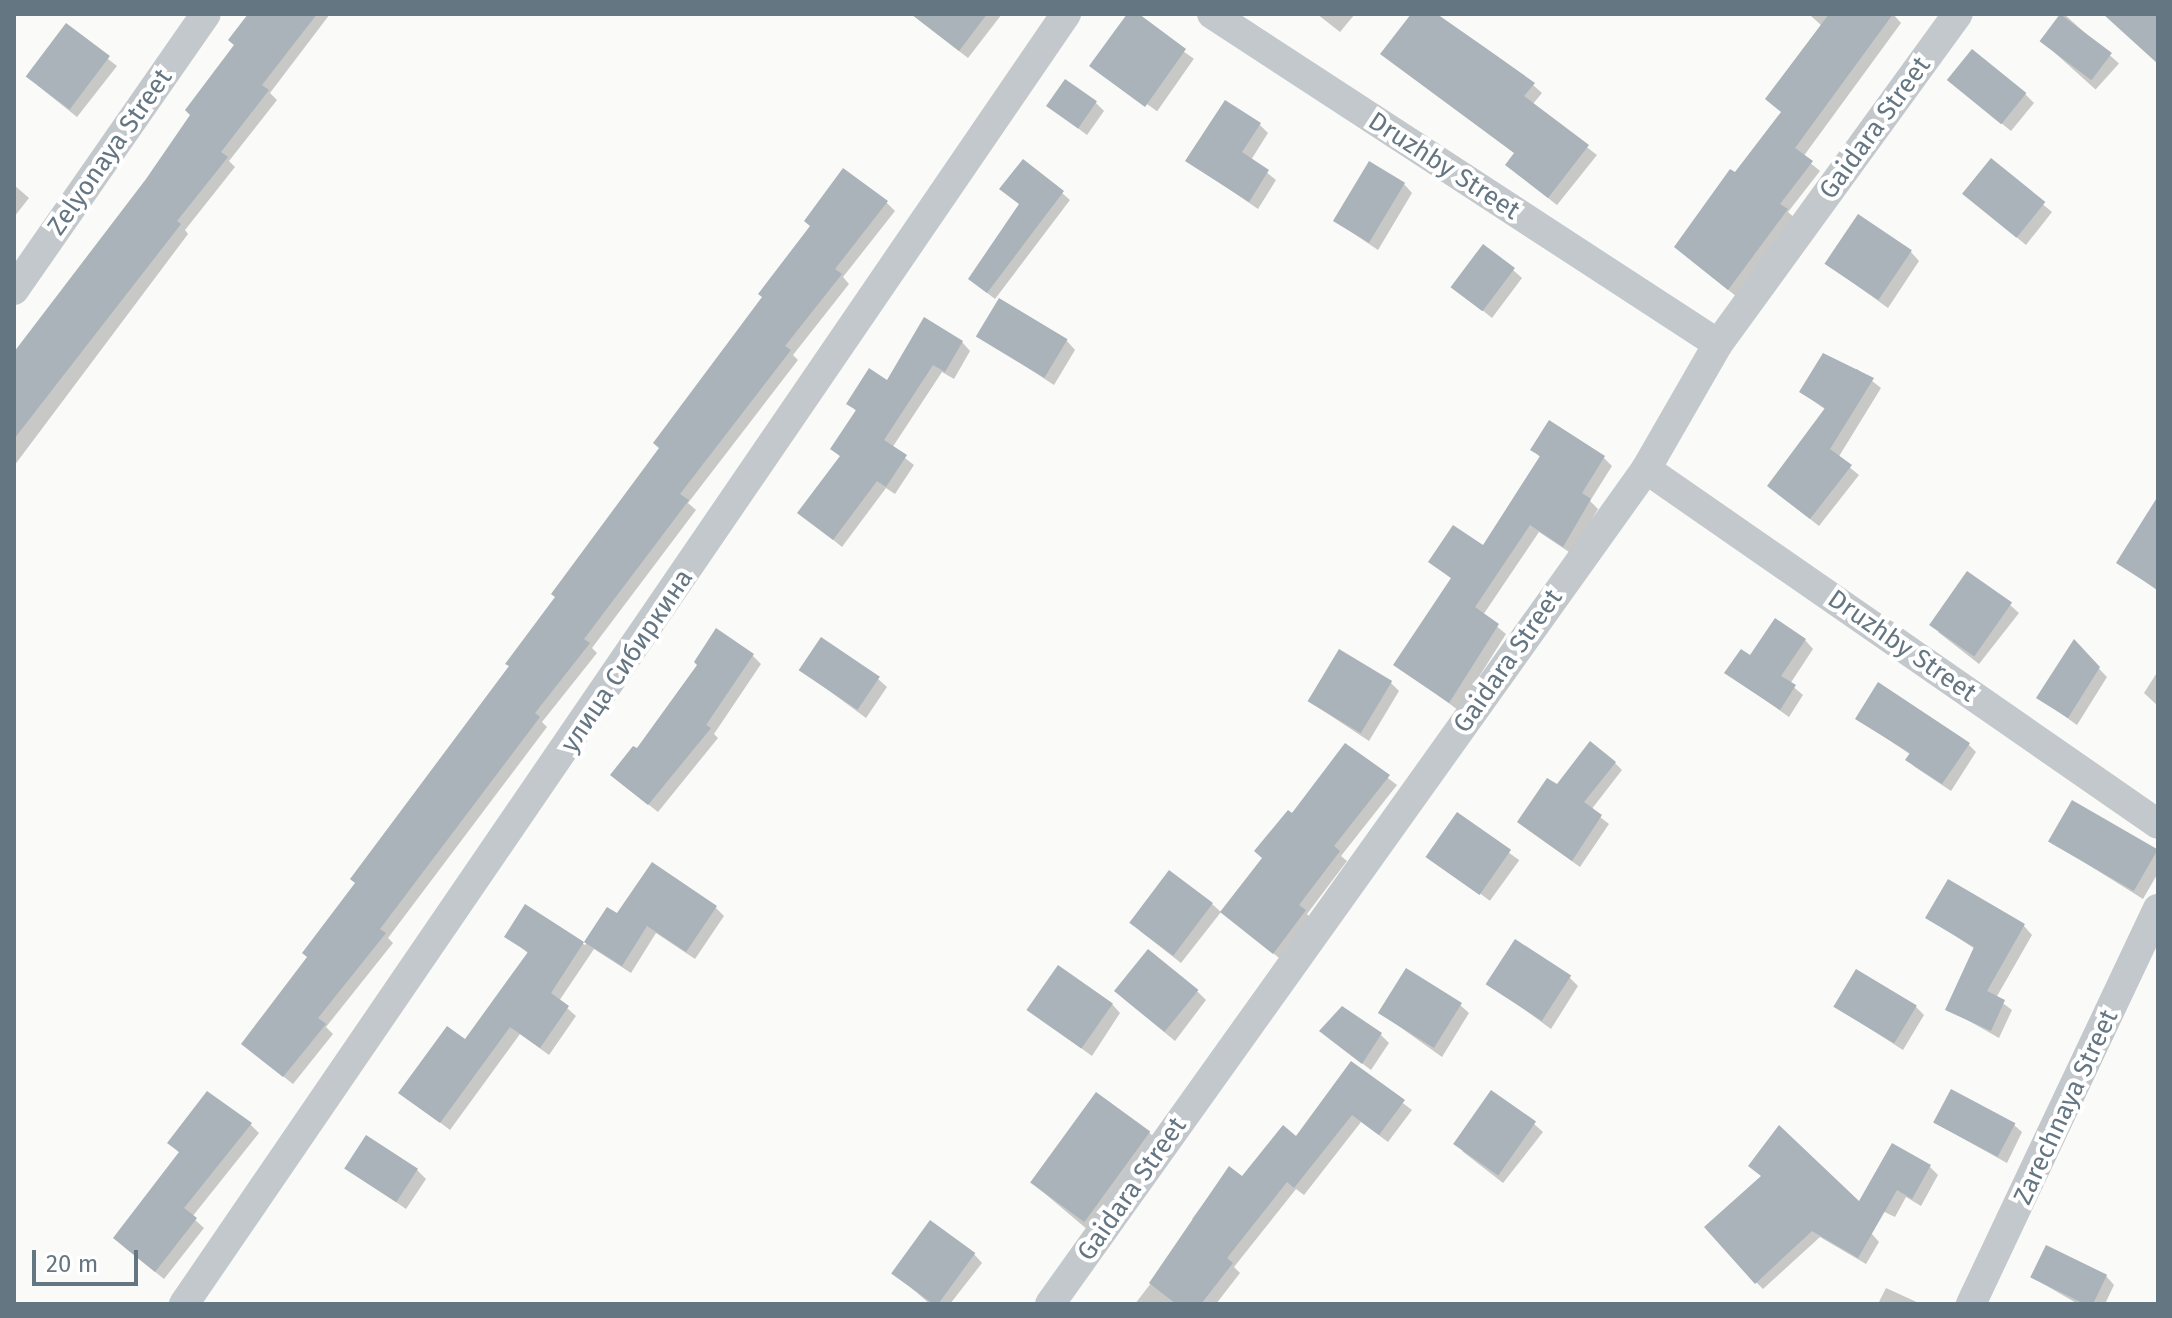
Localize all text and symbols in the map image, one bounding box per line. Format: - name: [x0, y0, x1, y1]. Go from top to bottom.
- street label: Gaidara Street: [1813, 51, 1937, 205]
- street label: Zelyonaya Street: [41, 63, 179, 241]
- street label: Druzhby Street: [1363, 106, 1525, 226]
- street label: улица Сибиркина: [554, 564, 700, 758]
- street label: Gaidara Street: [1447, 583, 1569, 739]
- street label: Druzhby Street: [1822, 583, 1982, 709]
- street label: Zarechnaya Street: [2007, 1005, 2125, 1209]
- street label: Gaidara Street: [1071, 1111, 1193, 1267]
- scale bar: [36, 1234, 142, 1284]
- text: 20 m: [46, 1250, 98, 1278]

